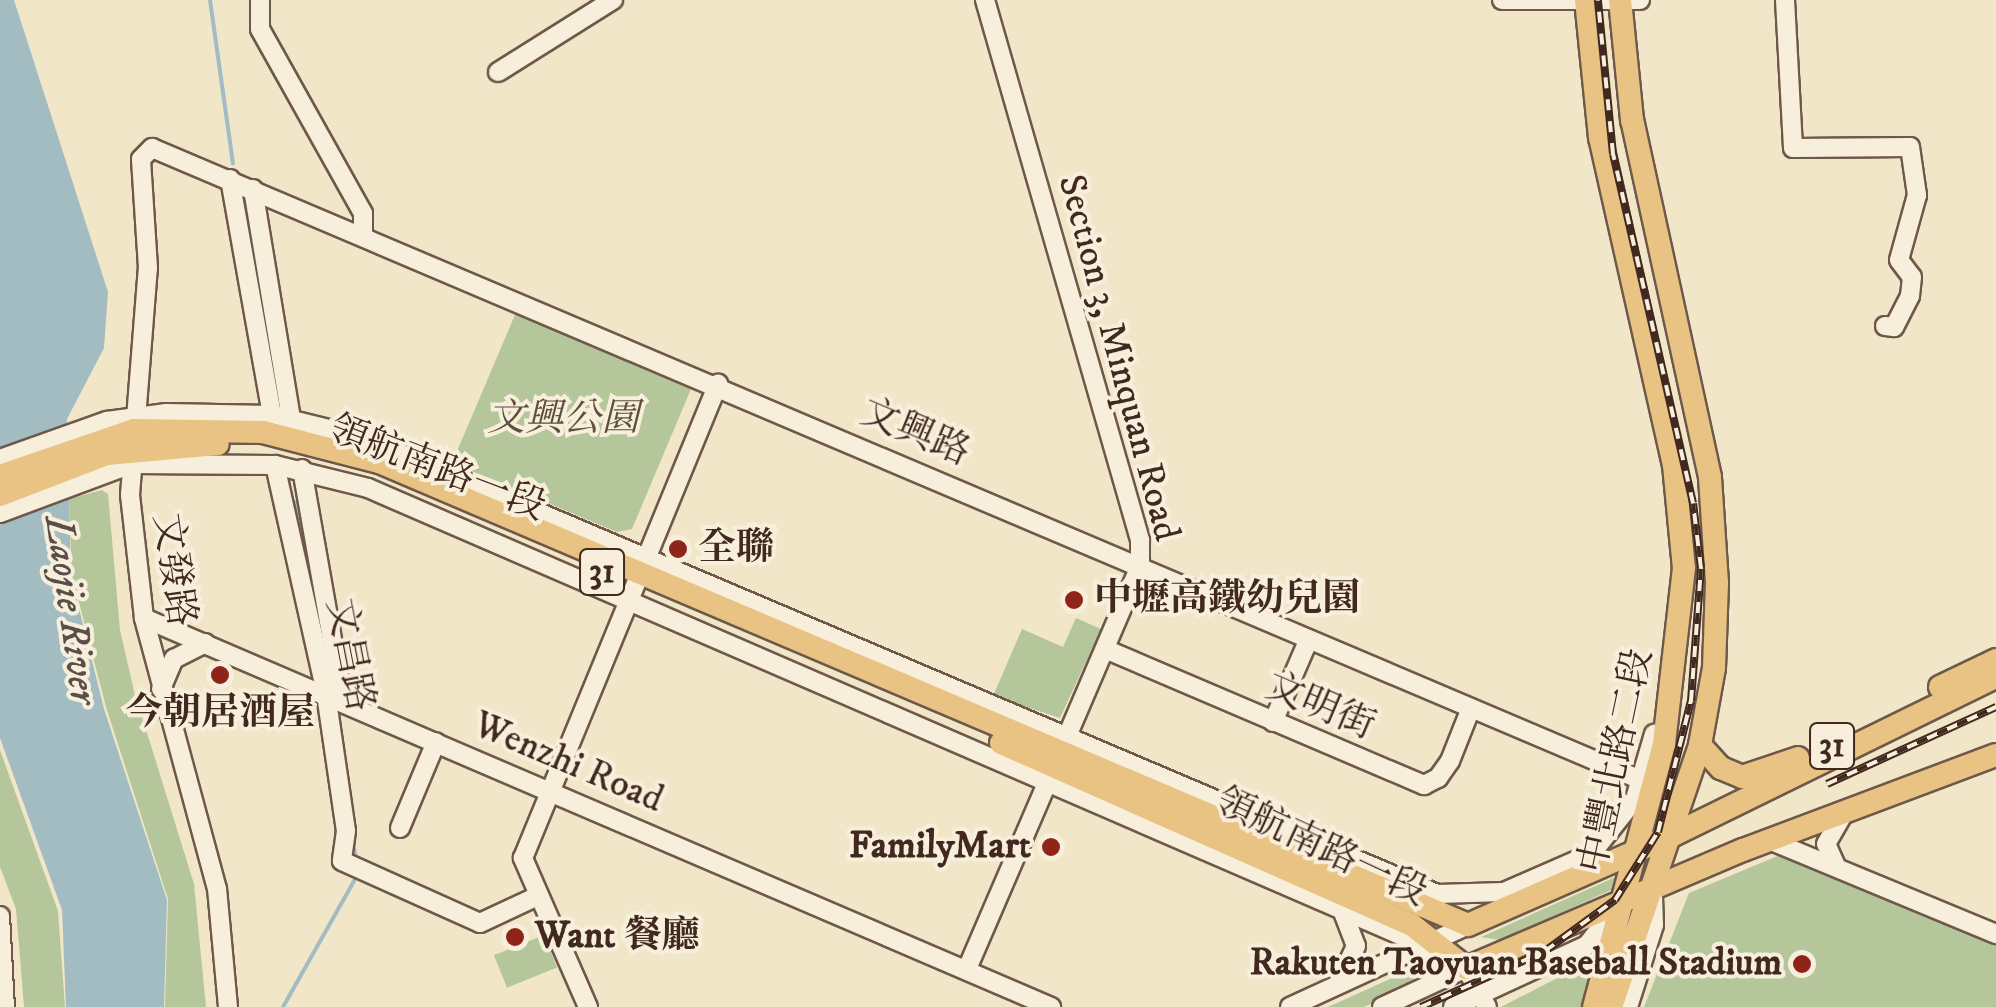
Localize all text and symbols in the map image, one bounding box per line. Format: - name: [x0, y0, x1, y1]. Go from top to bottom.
- street label: Section 3, Minquan Road: [1047, 170, 1189, 546]
- street label: 文興路: [854, 390, 976, 476]
- park label: 文興公園: [487, 397, 639, 443]
- street label: 領航南路一段: [322, 407, 552, 531]
- street label: 文發路: [142, 510, 204, 630]
- water label: Laojie River: [33, 513, 107, 707]
- place label: 全聯: [698, 526, 774, 572]
- marker: 全聯: [667, 538, 689, 560]
- road number: 31: [577, 542, 627, 602]
- place label: 中壢高鐵幼兒園: [1094, 577, 1360, 623]
- marker: 中壢高鐵幼兒園: [1063, 589, 1085, 611]
- street label: 文昌路: [316, 595, 382, 715]
- street label: 中豐北路二段: [1571, 645, 1663, 877]
- marker: 今朝居酒屋: [209, 664, 231, 686]
- street label: 文明街: [1259, 664, 1381, 750]
- place label: 今朝居酒屋: [125, 691, 315, 737]
- street label: Wenzhi Road: [466, 703, 670, 823]
- road number: 31: [1807, 716, 1857, 776]
- street label: 領航南路一段: [1208, 779, 1434, 917]
- place label: FamilyMart: [849, 824, 1031, 870]
- marker: FamilyMart: [1040, 836, 1062, 858]
- place label: Want 餐廳: [535, 914, 700, 960]
- marker: Want 餐廳: [504, 926, 526, 948]
- place label: Rakuten Taoyuan Baseball Stadium: [1250, 941, 1782, 987]
- marker: Rakuten Taoyuan Baseball Stadium: [1791, 953, 1813, 975]

